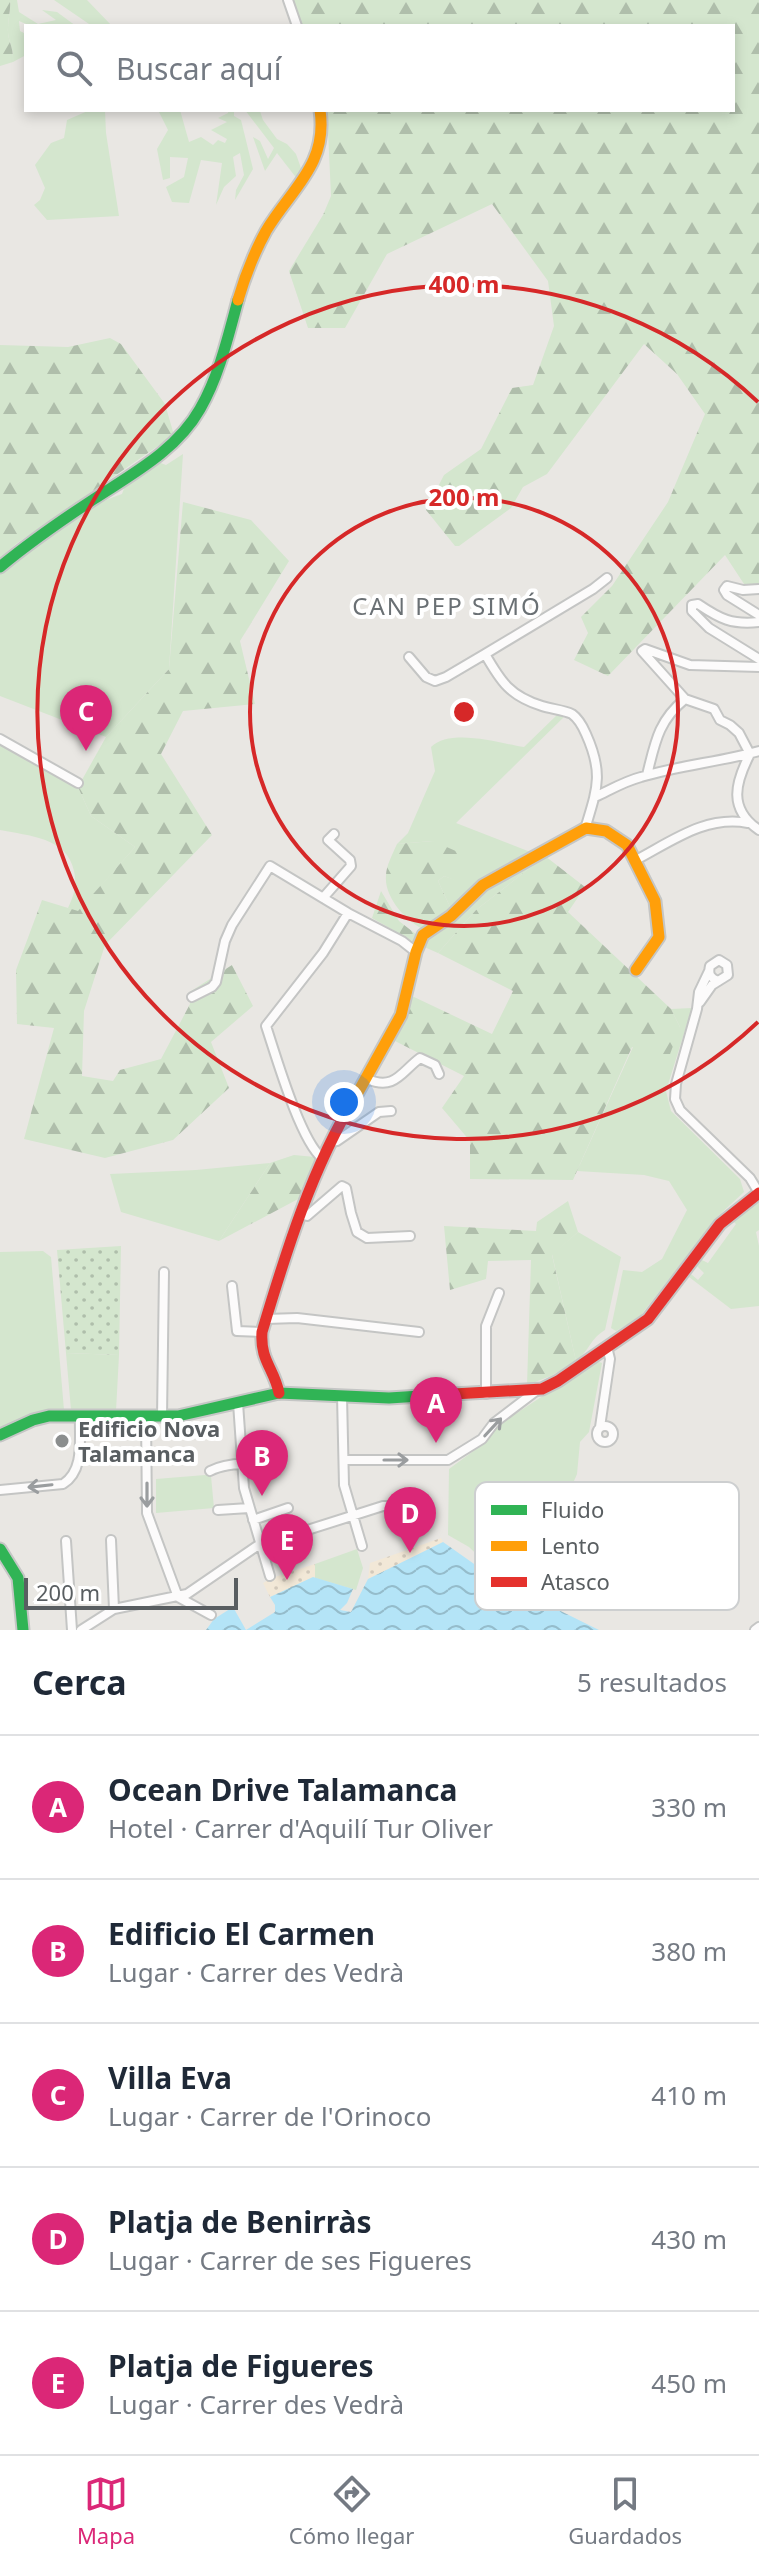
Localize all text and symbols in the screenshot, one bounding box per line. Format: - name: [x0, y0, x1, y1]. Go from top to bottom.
- search box: [24, 24, 735, 112]
- icon: search: [52, 46, 96, 90]
- text: Buscar aquí: [116, 48, 281, 89]
- text: 400 m: [429, 267, 499, 300]
- text: 200 m: [429, 480, 499, 513]
- district label: CAN PEP SIMÓ: [352, 589, 542, 622]
- pin: C: [60, 685, 112, 751]
- centre of rings: [450, 698, 478, 726]
- your location: [324, 1082, 364, 1122]
- pin: A: [410, 1377, 462, 1443]
- place label: Edificio Nova Talamanca: [78, 1413, 220, 1468]
- one-way arrow: [484, 1417, 503, 1437]
- pin: B: [236, 1430, 288, 1496]
- marker: Edificio Nova Talamanca: [53, 1432, 71, 1450]
- one-way arrow: [382, 1452, 409, 1468]
- one-way arrow: [28, 1479, 54, 1494]
- one-way arrow: [139, 1481, 155, 1508]
- legend: [475, 1482, 739, 1610]
- pin: D: [384, 1487, 436, 1553]
- text: Fluido: [541, 1494, 604, 1524]
- pin: E: [261, 1514, 313, 1580]
- text: Lento: [541, 1530, 600, 1560]
- text: Atasco: [541, 1566, 610, 1596]
- scale bar: [24, 1574, 238, 1610]
- text: 200 m: [36, 1577, 100, 1607]
- text: Cerca: [32, 1659, 127, 1705]
- text: 5 resultados: [577, 1664, 727, 1700]
- text: Ocean Drive Talamanca: [108, 1769, 458, 1810]
- text: A: [49, 1789, 67, 1825]
- text: 330 m: [651, 1789, 727, 1825]
- text: Hotel · Carrer d'Aquilí Tur Oliver: [108, 1810, 493, 1846]
- text: Edificio El Carmen: [108, 1913, 375, 1954]
- text: B: [49, 1933, 67, 1969]
- text: 380 m: [651, 1933, 727, 1969]
- text: Lugar · Carrer des Vedrà: [108, 1954, 404, 1990]
- text: Villa Eva: [108, 2057, 232, 2098]
- text: C: [50, 2077, 66, 2113]
- text: 410 m: [651, 2077, 727, 2113]
- text: Lugar · Carrer de l'Orinoco: [108, 2098, 431, 2134]
- text: Platja de Benirràs: [108, 2201, 372, 2242]
- text: D: [48, 2221, 68, 2257]
- text: 430 m: [651, 2221, 727, 2257]
- text: Lugar · Carrer de ses Figueres: [108, 2242, 472, 2278]
- text: Platja de Figueres: [108, 2345, 374, 2386]
- text: E: [51, 2365, 65, 2401]
- text: 450 m: [651, 2365, 727, 2401]
- text: Lugar · Carrer des Vedrà: [108, 2386, 404, 2422]
- tab: Mapa: [77, 2472, 135, 2550]
- tab: Cómo llegar: [289, 2472, 414, 2550]
- tab: Guardados: [568, 2472, 682, 2550]

